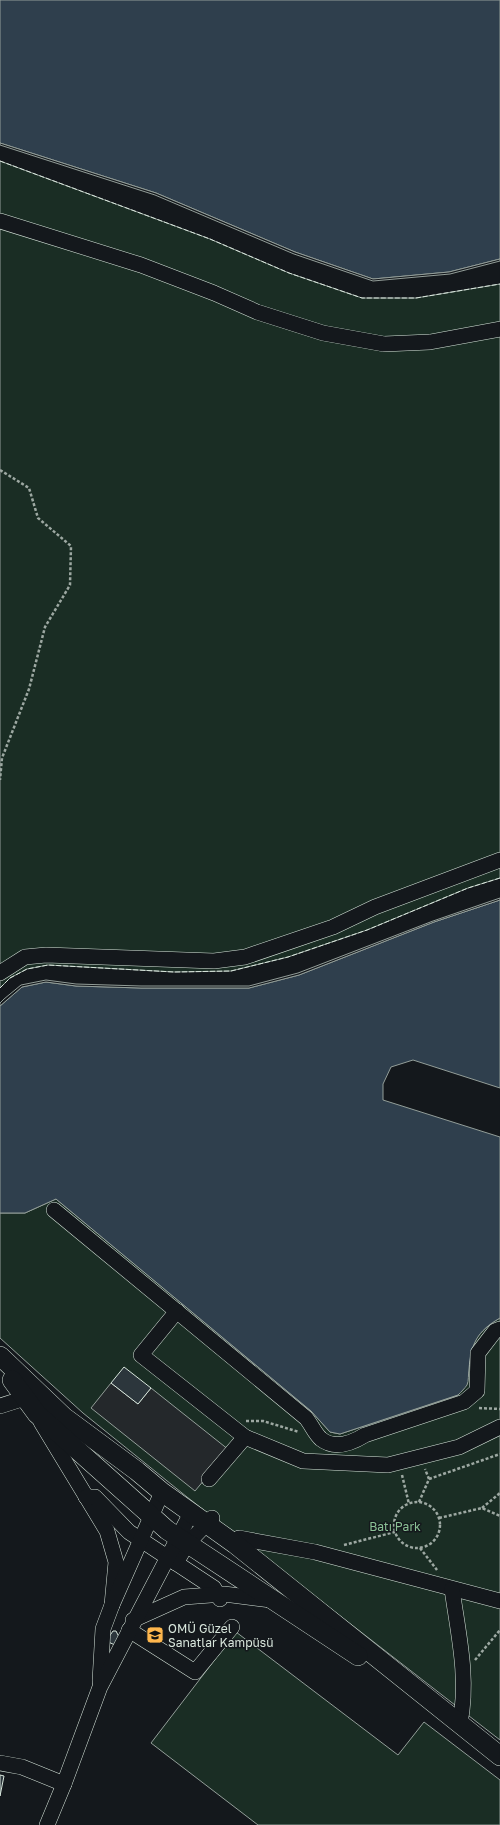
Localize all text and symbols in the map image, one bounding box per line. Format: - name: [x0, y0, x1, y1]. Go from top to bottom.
- park label: Batı Park: [369, 1519, 421, 1534]
- place label: OMÜ Güzel Sanatlar Kampüsü: [168, 1621, 273, 1650]
- school or university icon: OMÜ Güzel Sanatlar Kampüsü: [145, 1625, 165, 1645]

